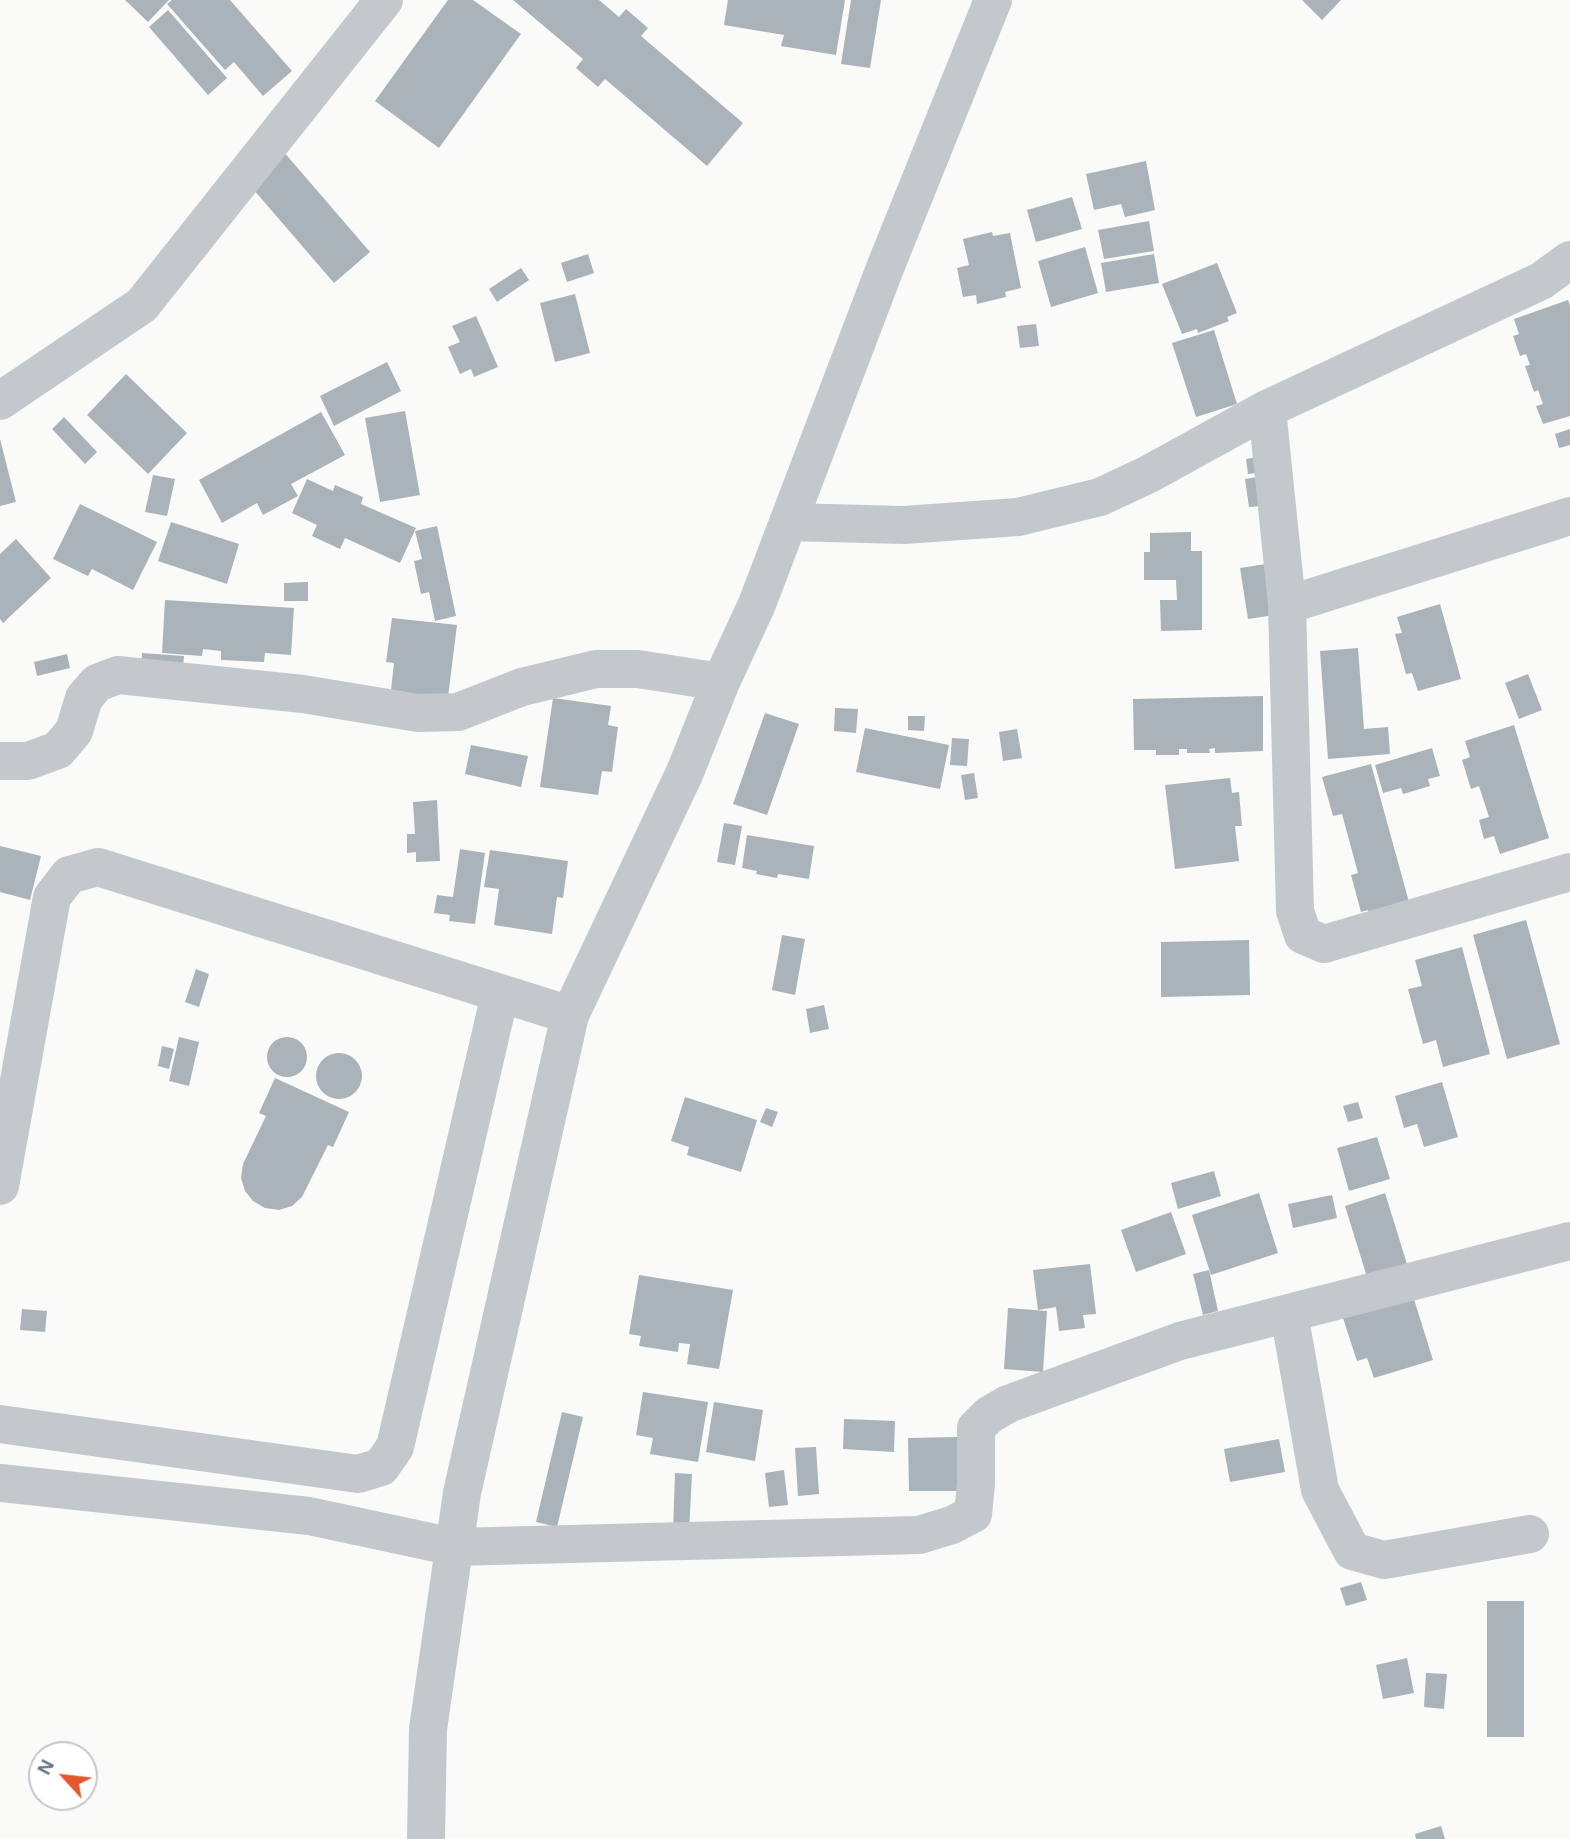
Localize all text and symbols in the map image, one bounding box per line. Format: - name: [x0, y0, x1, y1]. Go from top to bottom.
- north arrow: [28, 1741, 98, 1811]
- text: N: [33, 1756, 58, 1778]

